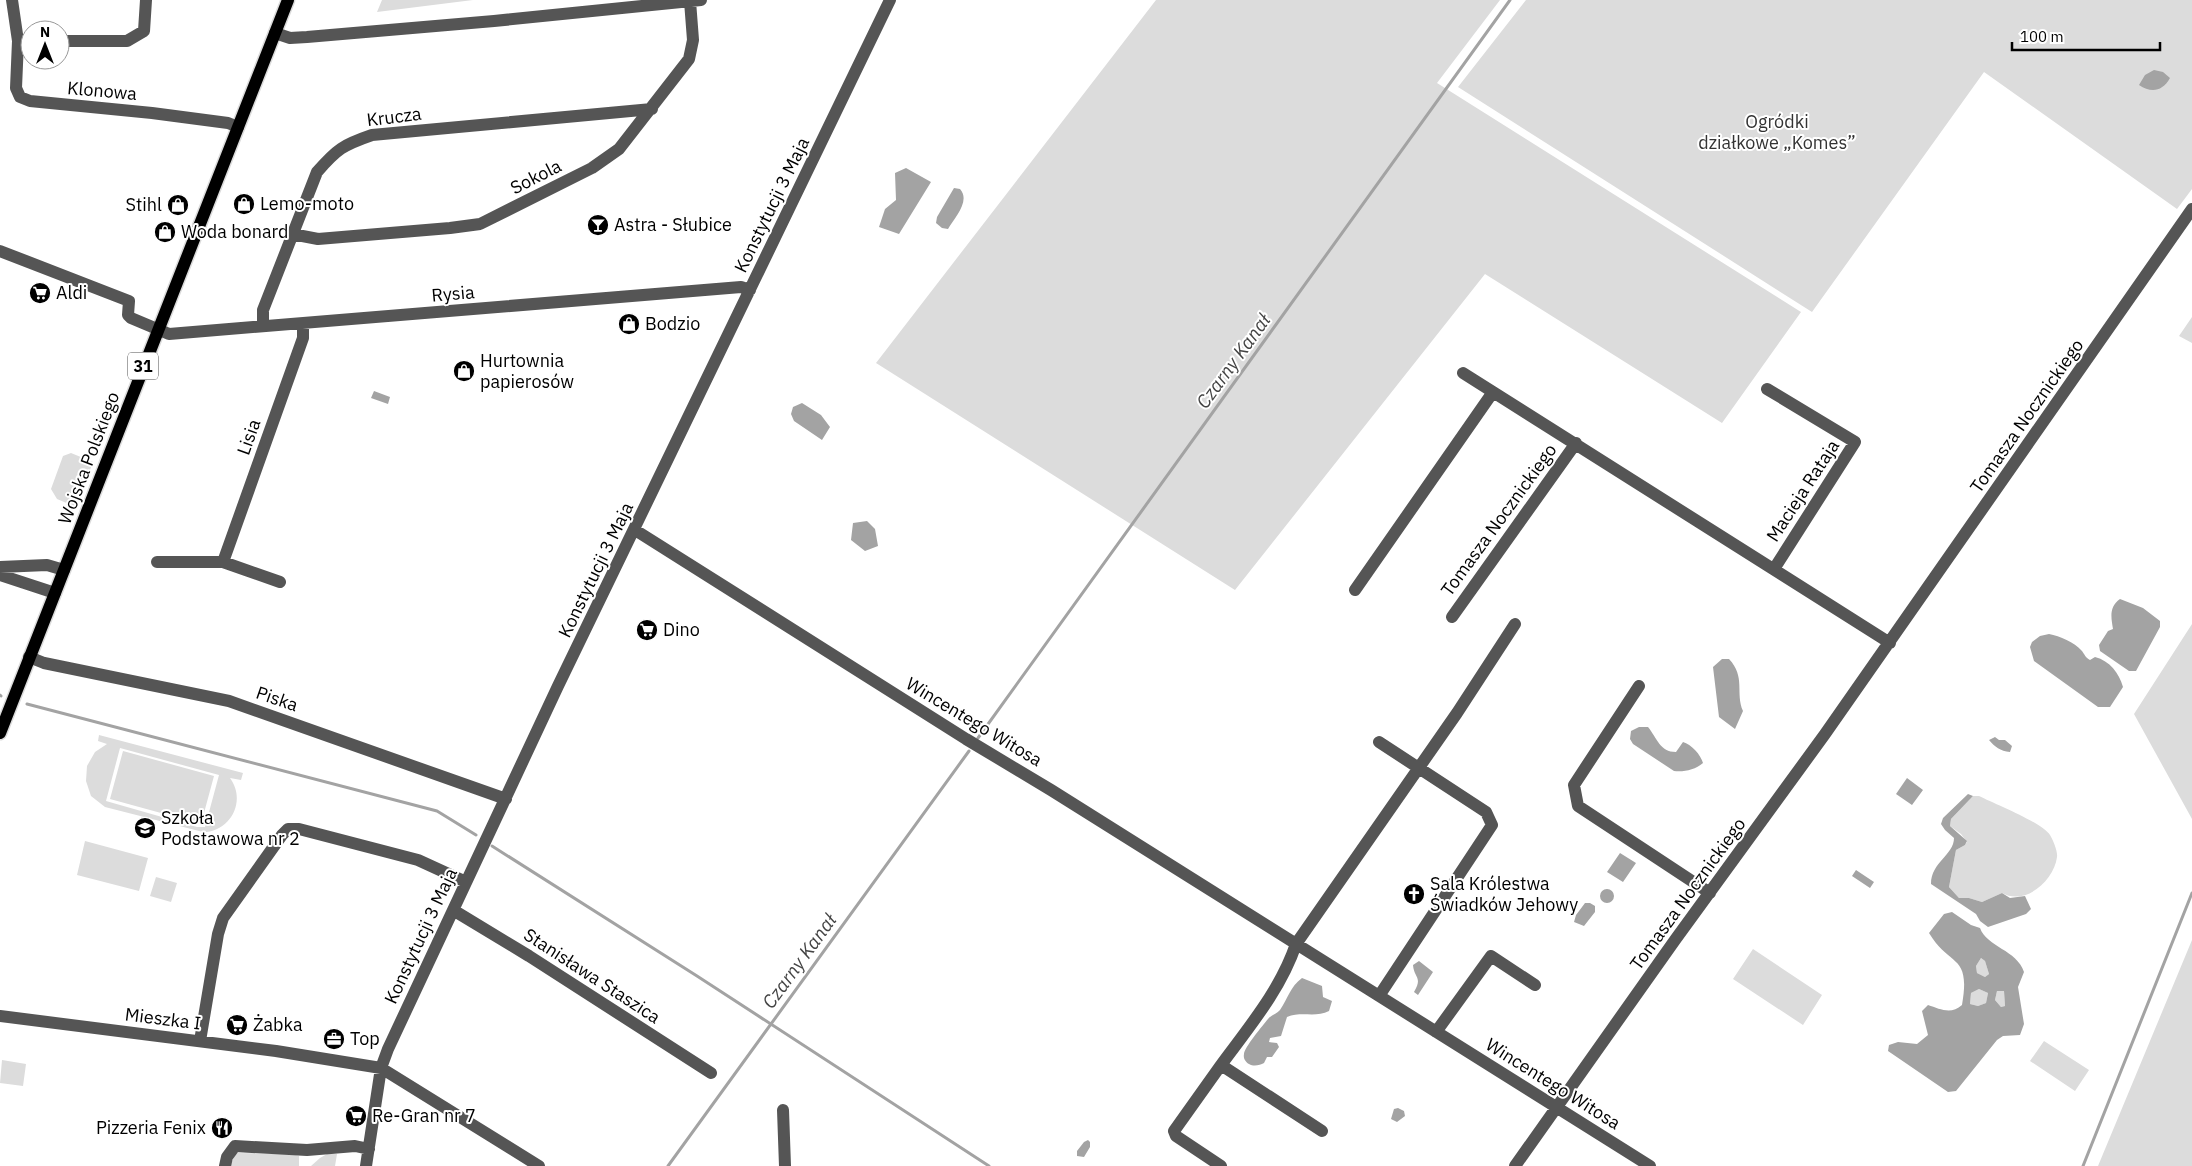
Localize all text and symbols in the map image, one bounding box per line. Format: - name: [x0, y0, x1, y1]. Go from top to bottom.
- north arrow: [20, 20, 70, 70]
- scale bar: [2012, 20, 2160, 52]
- text: N: [40, 23, 50, 41]
- text: 100 m: [2020, 27, 2064, 46]
- street label: Klonowa: [66, 76, 138, 105]
- street label: Krucza: [365, 102, 423, 131]
- park label: Ogródki działkowe „Komes”: [1698, 110, 1856, 154]
- street label: Konstytucji 3 Maja: [729, 133, 814, 276]
- street label: Sokola: [506, 154, 566, 199]
- shop icon: Lemo-moto: [232, 192, 256, 216]
- place label: Lemo-moto: [260, 192, 354, 215]
- place label: Stihl: [126, 193, 162, 216]
- shop icon: Stihl: [166, 193, 190, 217]
- bar icon: Astra - Słubice: [586, 213, 610, 237]
- place label: Astra - Słubice: [614, 213, 732, 236]
- shop icon: Woda bonard: [153, 220, 177, 244]
- place label: Woda bonard: [181, 220, 288, 243]
- street label: Rysia: [430, 280, 476, 307]
- supermarket icon: Aldi: [28, 281, 52, 305]
- place label: Aldi: [56, 281, 87, 304]
- water label: Czarny Kanał: [1191, 308, 1276, 413]
- shop icon: Bodzio: [617, 312, 641, 336]
- place label: Bodzio: [645, 312, 700, 335]
- street label: Tomasza Nocznickiego: [1965, 334, 2088, 497]
- place label: Hurtownia papierosów: [480, 349, 574, 393]
- road number: 31: [128, 352, 158, 380]
- shop icon: Hurtownia papierosów: [452, 359, 476, 383]
- street label: Wojska Polskiego: [53, 388, 124, 527]
- street label: Lisia: [231, 415, 266, 458]
- street label: Macieja Rataja: [1761, 435, 1844, 546]
- street label: Tomasza Nocznickiego: [1436, 439, 1562, 600]
- street label: Konstytucji 3 Maja: [553, 498, 638, 641]
- supermarket icon: Dino: [635, 618, 659, 642]
- place label: Dino: [663, 618, 700, 641]
- street label: Wincentego Witosa: [902, 672, 1047, 772]
- street label: Piska: [253, 681, 302, 717]
- place label: Szkoła Podstawowa nr 2: [161, 806, 300, 850]
- street label: Tomasza Nocznickiego: [1625, 813, 1751, 974]
- school or university icon: Szkoła Podstawowa nr 2: [133, 816, 157, 840]
- street label: Konstytucji 3 Maja: [379, 864, 462, 1007]
- place label: Sala Królestwa Świadków Jehowy: [1430, 872, 1578, 916]
- church icon: Sala Królestwa Świadków Jehowy: [1402, 882, 1426, 906]
- water label: Czarny Kanał: [757, 908, 842, 1013]
- street label: Stanisława Staszica: [520, 923, 665, 1029]
- street label: Mieszka I: [124, 1002, 202, 1035]
- supermarket icon: Żabka: [225, 1013, 249, 1037]
- place label: Żabka: [253, 1013, 303, 1036]
- office icon: Top: [322, 1027, 346, 1051]
- place label: Top: [350, 1027, 380, 1050]
- street label: Wincentego Witosa: [1481, 1033, 1625, 1135]
- supermarket icon: Re-Gran nr 7: [344, 1104, 368, 1128]
- place label: Re-Gran nr 7: [372, 1104, 476, 1127]
- place label: Pizzeria Fenix: [96, 1116, 206, 1139]
- restaurant icon: Pizzeria Fenix: [210, 1116, 234, 1140]

